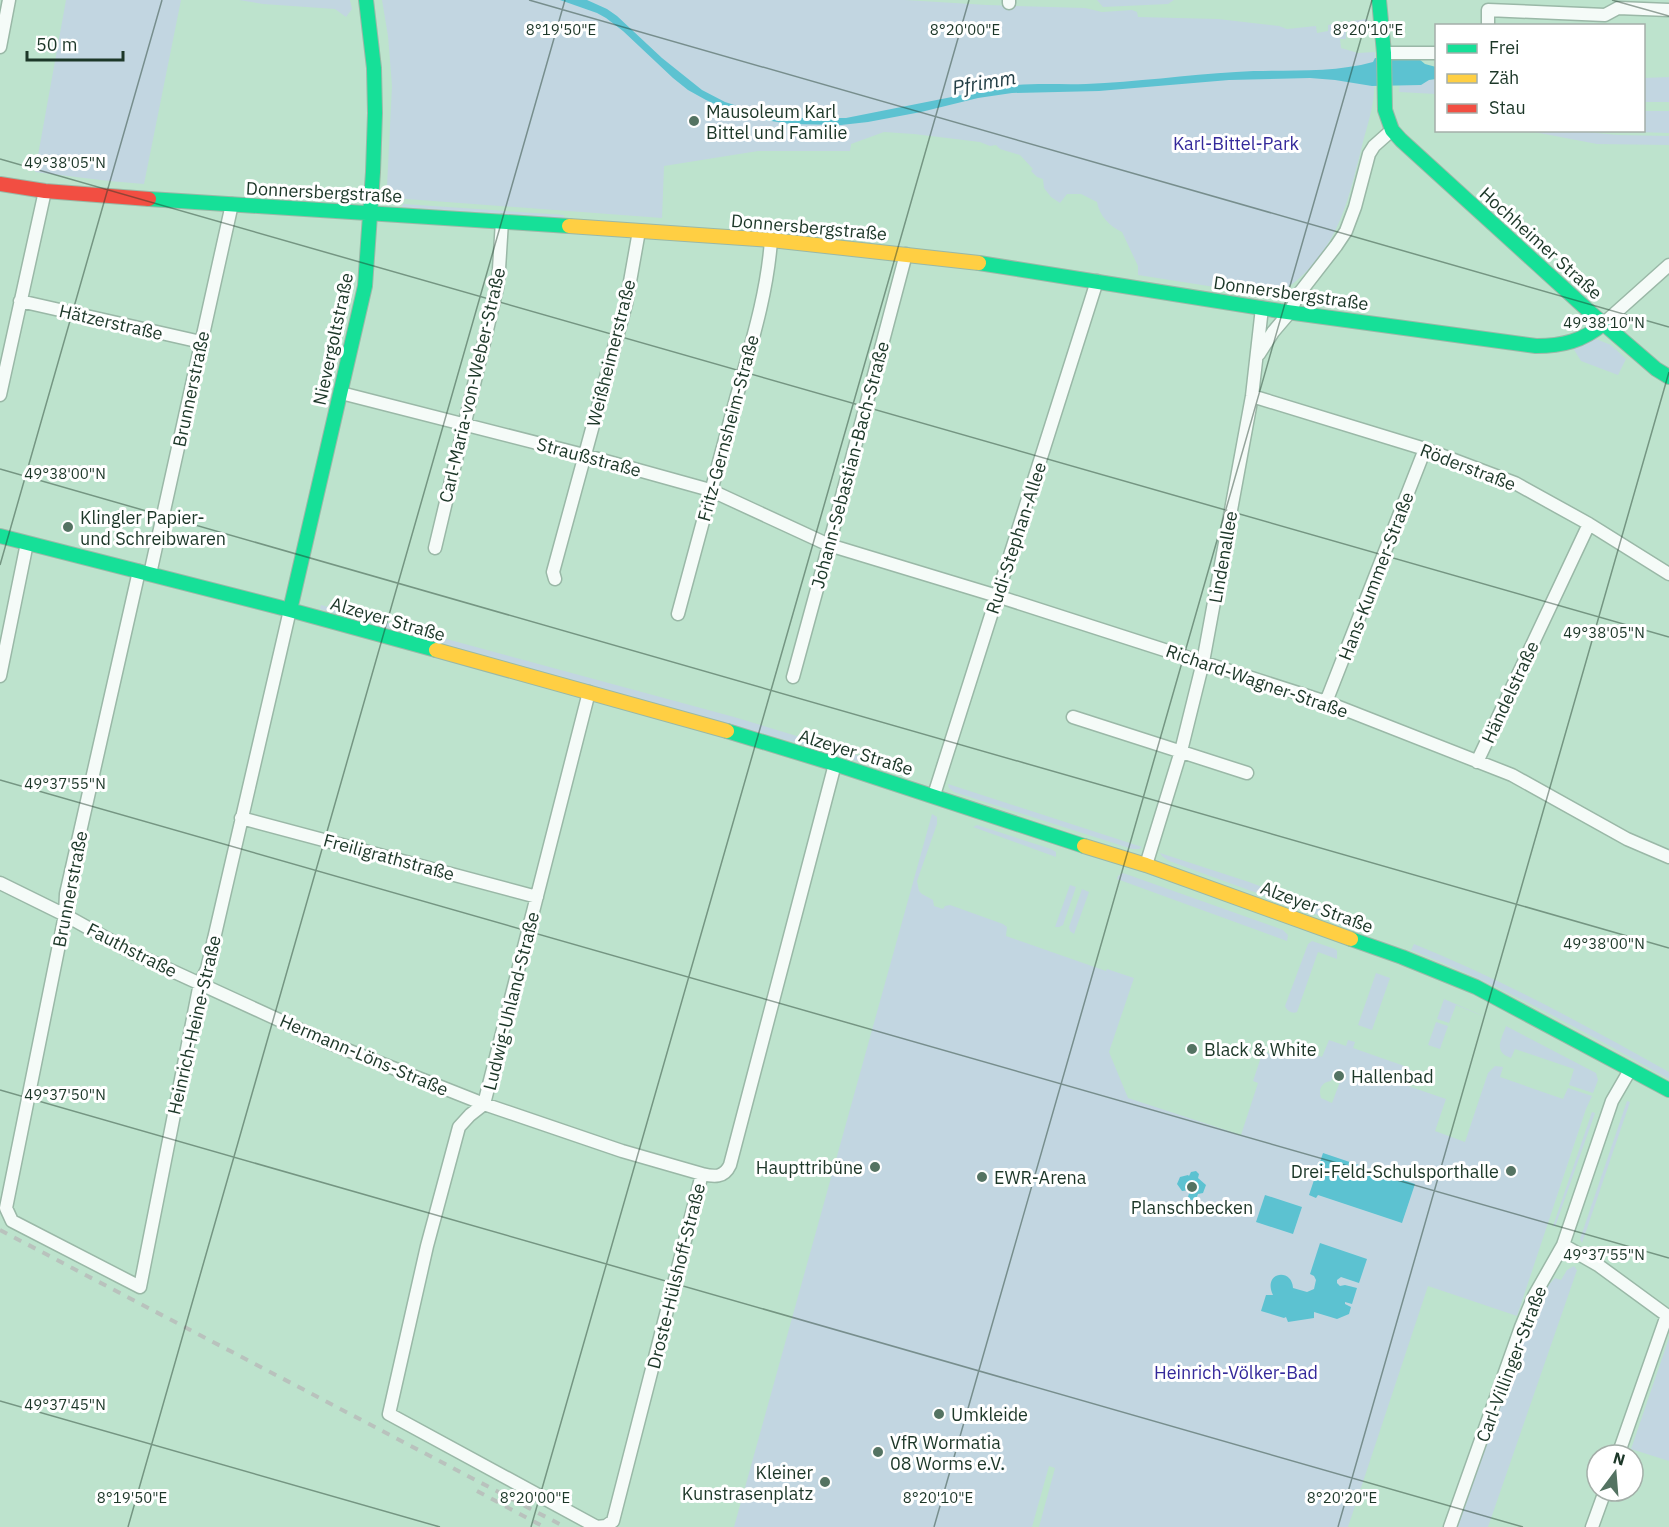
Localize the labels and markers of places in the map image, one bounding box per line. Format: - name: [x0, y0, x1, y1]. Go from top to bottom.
- place label: Mausoleum Karl Bittel und Familie: [706, 100, 847, 144]
- marker: Mausoleum Karl Bittel und Familie: [687, 114, 701, 128]
- place label: Klingler Papier- und Schreibwaren: [80, 506, 226, 550]
- marker: Klingler Papier- und Schreibwaren: [61, 520, 75, 534]
- place label: Black & White: [1204, 1038, 1317, 1061]
- marker: Black & White: [1185, 1042, 1199, 1056]
- place label: Hallenbad: [1351, 1065, 1434, 1088]
- marker: Hallenbad: [1332, 1069, 1346, 1083]
- place label: Haupttribüne: [756, 1156, 863, 1179]
- marker: Haupttribüne: [868, 1160, 882, 1174]
- place label: Drei-Feld-Schulsporthalle: [1291, 1160, 1499, 1183]
- marker: Drei-Feld-Schulsporthalle: [1504, 1164, 1518, 1178]
- place label: EWR-Arena: [994, 1166, 1087, 1189]
- marker: EWR-Arena: [975, 1170, 989, 1184]
- marker: Planschbecken: [1185, 1180, 1199, 1194]
- place label: Planschbecken: [1131, 1196, 1253, 1219]
- place label: Umkleide: [951, 1403, 1028, 1426]
- marker: Umkleide: [932, 1407, 946, 1421]
- place label: VfR Wormatia 08 Worms e.V.: [890, 1431, 1005, 1475]
- marker: VfR Wormatia 08 Worms e.V.: [871, 1445, 885, 1459]
- place label: Kleiner Kunstrasenplatz: [682, 1461, 813, 1505]
- marker: Kleiner Kunstrasenplatz: [818, 1475, 832, 1489]

